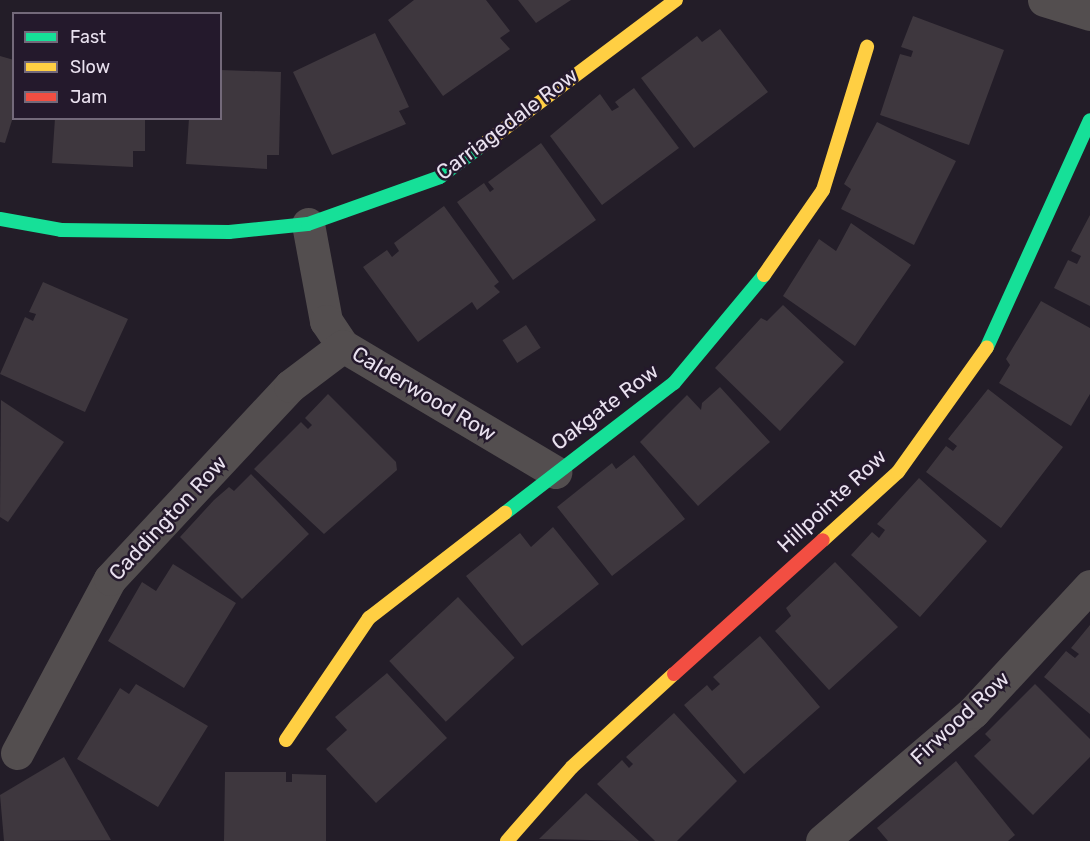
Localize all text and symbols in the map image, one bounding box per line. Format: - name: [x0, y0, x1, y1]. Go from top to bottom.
- legend: [12, 12, 222, 120]
- text: Fast: [70, 26, 106, 48]
- text: Slow: [70, 56, 110, 78]
- street label: Carriagedale Row: [431, 63, 583, 185]
- text: Jam: [70, 86, 107, 108]
- street label: Calderwood Row: [347, 341, 501, 447]
- street label: Oakgate Row: [547, 359, 663, 455]
- street label: Hillpointe Row: [772, 444, 892, 558]
- street label: Caddington Row: [104, 450, 232, 586]
- street label: Firwood Row: [905, 666, 1015, 770]

